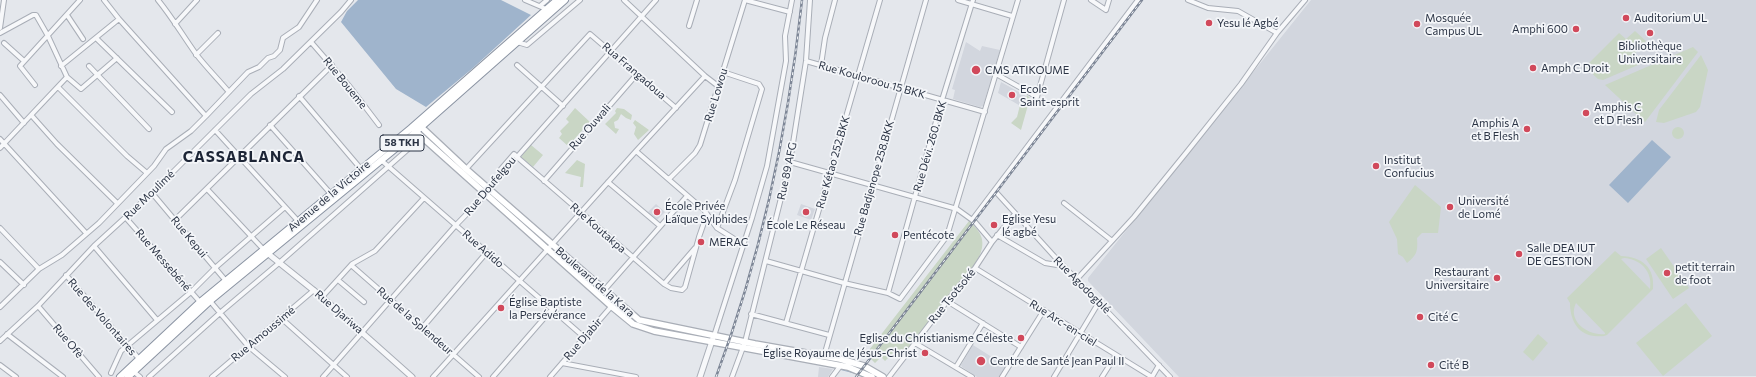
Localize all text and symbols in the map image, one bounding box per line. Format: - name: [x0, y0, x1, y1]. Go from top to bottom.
- place label: Mosquée Campus UL: [1425, 11, 1482, 37]
- place label: Auditorium UL: [1634, 11, 1707, 25]
- marker: Auditorium UL: [1621, 13, 1631, 23]
- place label: Yesu lé Agbé: [1217, 16, 1279, 30]
- marker: Yesu lé Agbé: [1204, 18, 1214, 28]
- marker: Mosquée Campus UL: [1412, 19, 1422, 29]
- place label: Amphi 600: [1512, 22, 1568, 36]
- marker: Amphi 600: [1571, 24, 1581, 34]
- marker: Bibliothèque Universitaire: [1645, 28, 1655, 38]
- place label: Bibliothèque Universitaire: [1618, 39, 1682, 65]
- street label: Rua Frangadoua: [599, 40, 669, 102]
- street label: Rue Boueme: [320, 55, 370, 111]
- street label: Rue Kouloroou 15 BKK: [817, 58, 927, 102]
- place label: Amph C Droit: [1541, 61, 1609, 75]
- place label: CMS ATIKOUME: [985, 63, 1069, 77]
- marker: Amph C Droit: [1528, 63, 1538, 73]
- marker: CMS ATIKOUME: [970, 64, 982, 76]
- street label: Rue Lowou: [702, 67, 730, 123]
- place label: Ecole Saint-esprit: [1020, 82, 1080, 108]
- marker: Ecole Saint-esprit: [1007, 90, 1017, 100]
- street label: Rue Dévi. 260. BKK: [911, 99, 949, 193]
- place label: Amphis C et D Flesh: [1594, 100, 1643, 126]
- street label: Rue Ouwali: [566, 101, 614, 153]
- marker: Amphis C et D Flesh: [1581, 108, 1591, 118]
- street label: Rue Kétao 252.BKK: [813, 114, 853, 210]
- place label: Amphis A et B Flesh: [1471, 116, 1519, 142]
- street label: Rue Badjenope 258.BKK: [851, 119, 897, 237]
- marker: Amphis A et B Flesh: [1522, 124, 1532, 134]
- road number: 58 TKH: [380, 135, 424, 151]
- street label: Rue 89 AFG: [774, 141, 800, 201]
- district label: CASSABLANCA: [183, 148, 305, 166]
- place label: Institut Confucius: [1384, 153, 1434, 179]
- street label: Rue Doufelgou: [461, 154, 519, 218]
- street label: Avenue de la Victoire: [285, 158, 373, 234]
- marker: Institut Confucius: [1371, 161, 1381, 171]
- street label: Rue Moulimé: [121, 167, 177, 223]
- place label: Université de Lomé: [1458, 194, 1509, 220]
- place label: École Privée Laïque Sylphides: [665, 199, 748, 225]
- street label: Rue Koutakpa: [567, 200, 629, 256]
- marker: Université de Lomé: [1445, 202, 1455, 212]
- marker: École Privée Laïque Sylphides: [652, 207, 662, 217]
- marker: École Le Réseau: [801, 207, 811, 217]
- place label: Eglise Yesu lé agbé: [1002, 212, 1056, 238]
- street label: Rue Kepui: [168, 214, 210, 260]
- place label: École Le Réseau: [767, 218, 845, 232]
- marker: Eglise Yesu lé agbé: [989, 220, 999, 230]
- street label: Rue Messebéné: [132, 226, 194, 294]
- street label: Rue Adido: [459, 227, 507, 271]
- place label: Pentécote: [903, 228, 954, 242]
- marker: Pentécote: [890, 230, 900, 240]
- place label: MERAC: [709, 235, 748, 249]
- marker: MERAC: [696, 237, 706, 247]
- place label: Salle DEA IUT DE GESTION: [1527, 241, 1595, 267]
- street label: Boulevard de la Kara: [553, 244, 637, 320]
- marker: Salle DEA IUT DE GESTION: [1514, 249, 1524, 259]
- street label: Rue Agodogblé: [1051, 254, 1113, 316]
- place label: petit terrain de foot: [1675, 260, 1735, 286]
- place label: Restaurant Universitaire: [1425, 265, 1489, 291]
- street label: Rue Tsotsoké: [926, 266, 978, 326]
- marker: petit terrain de foot: [1662, 268, 1672, 278]
- marker: Restaurant Universitaire: [1492, 273, 1502, 283]
- street label: Rue des Volontaires: [65, 276, 139, 358]
- street label: Rue de la Splendeur: [374, 284, 456, 358]
- street label: Rue Djariwa: [312, 287, 366, 337]
- place label: Église Baptiste la Persévérance: [509, 295, 586, 321]
- street label: Rue Arc-en-ciel: [1027, 297, 1099, 349]
- street label: Rue Amoussimé: [228, 303, 298, 365]
- marker: Église Baptiste la Persévérance: [496, 303, 506, 313]
- place label: Cité C: [1428, 310, 1458, 324]
- marker: Cité C: [1415, 312, 1425, 322]
- street label: Rue Djabir: [561, 315, 605, 363]
- street label: Rue Ofè: [50, 321, 86, 361]
- place label: Eglise du Christianisme Céleste: [859, 331, 1013, 345]
- marker: Eglise du Christianisme Céleste: [1016, 333, 1026, 343]
- place label: Église Royaume de Jésus-Christ: [763, 346, 917, 360]
- marker: Église Royaume de Jésus-Christ: [920, 348, 930, 358]
- place label: Centre de Santé Jean Paul II: [990, 354, 1124, 368]
- marker: Centre de Santé Jean Paul II: [975, 355, 987, 367]
- place label: Cité B: [1439, 358, 1469, 372]
- marker: Cité B: [1426, 360, 1436, 370]

